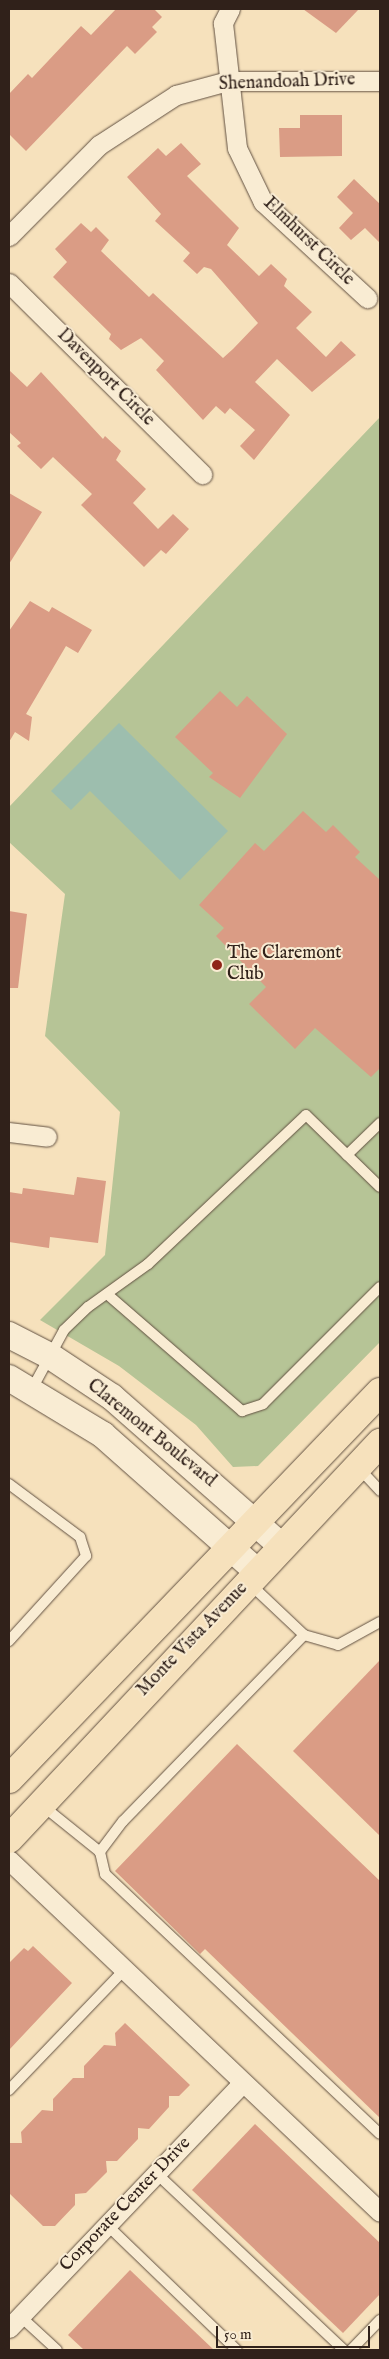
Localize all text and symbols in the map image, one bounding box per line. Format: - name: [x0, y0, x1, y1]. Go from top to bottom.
- street label: Shenandoah Drive: [218, 70, 356, 96]
- street label: Elmhurst Circle: [258, 193, 358, 291]
- street label: Davenport Circle: [52, 325, 158, 431]
- place label: The Claremont Club: [227, 944, 342, 986]
- marker: The Claremont Club: [211, 959, 223, 971]
- street label: Claremont Boulevard: [82, 1375, 220, 1493]
- street label: Monte Vista Avenue: [133, 1579, 253, 1701]
- street label: Corporate Center Drive: [56, 2133, 196, 2277]
- scale bar: [219, 2316, 373, 2348]
- text: 50 m: [224, 2325, 252, 2344]

